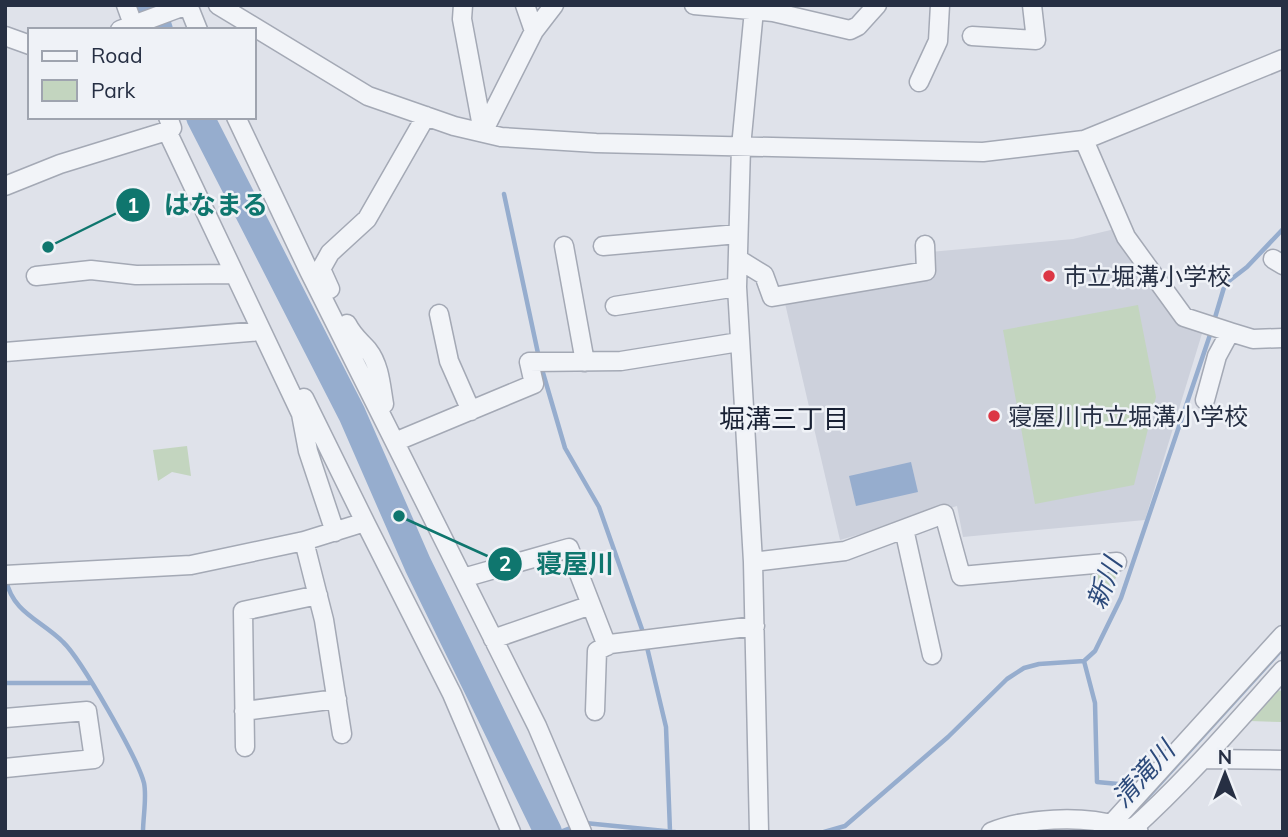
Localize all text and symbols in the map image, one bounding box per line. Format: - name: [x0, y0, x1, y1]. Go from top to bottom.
- legend: [28, 28, 256, 119]
- text: Road: [91, 42, 142, 68]
- text: Park: [91, 77, 135, 103]
- callout: はなまる: [115, 182, 282, 229]
- text: はなまる: [164, 188, 268, 221]
- text: 1: [127, 192, 139, 218]
- place label: 市立堀溝小学校: [1063, 261, 1231, 291]
- marker: 市立堀溝小学校: [1041, 268, 1057, 284]
- place label: 寝屋川市立堀溝小学校: [1008, 401, 1248, 431]
- district label: 堀溝三丁目: [719, 402, 849, 435]
- marker: 寝屋川市立堀溝小学校: [986, 408, 1002, 424]
- callout: 寝屋川: [487, 540, 628, 587]
- text: 寝屋川: [536, 547, 614, 580]
- text: 2: [499, 550, 511, 576]
- water label: 新川: [1079, 550, 1130, 613]
- water label: 清滝川: [1105, 732, 1183, 814]
- north arrow: [1190, 739, 1260, 809]
- text: N: [1218, 745, 1232, 769]

